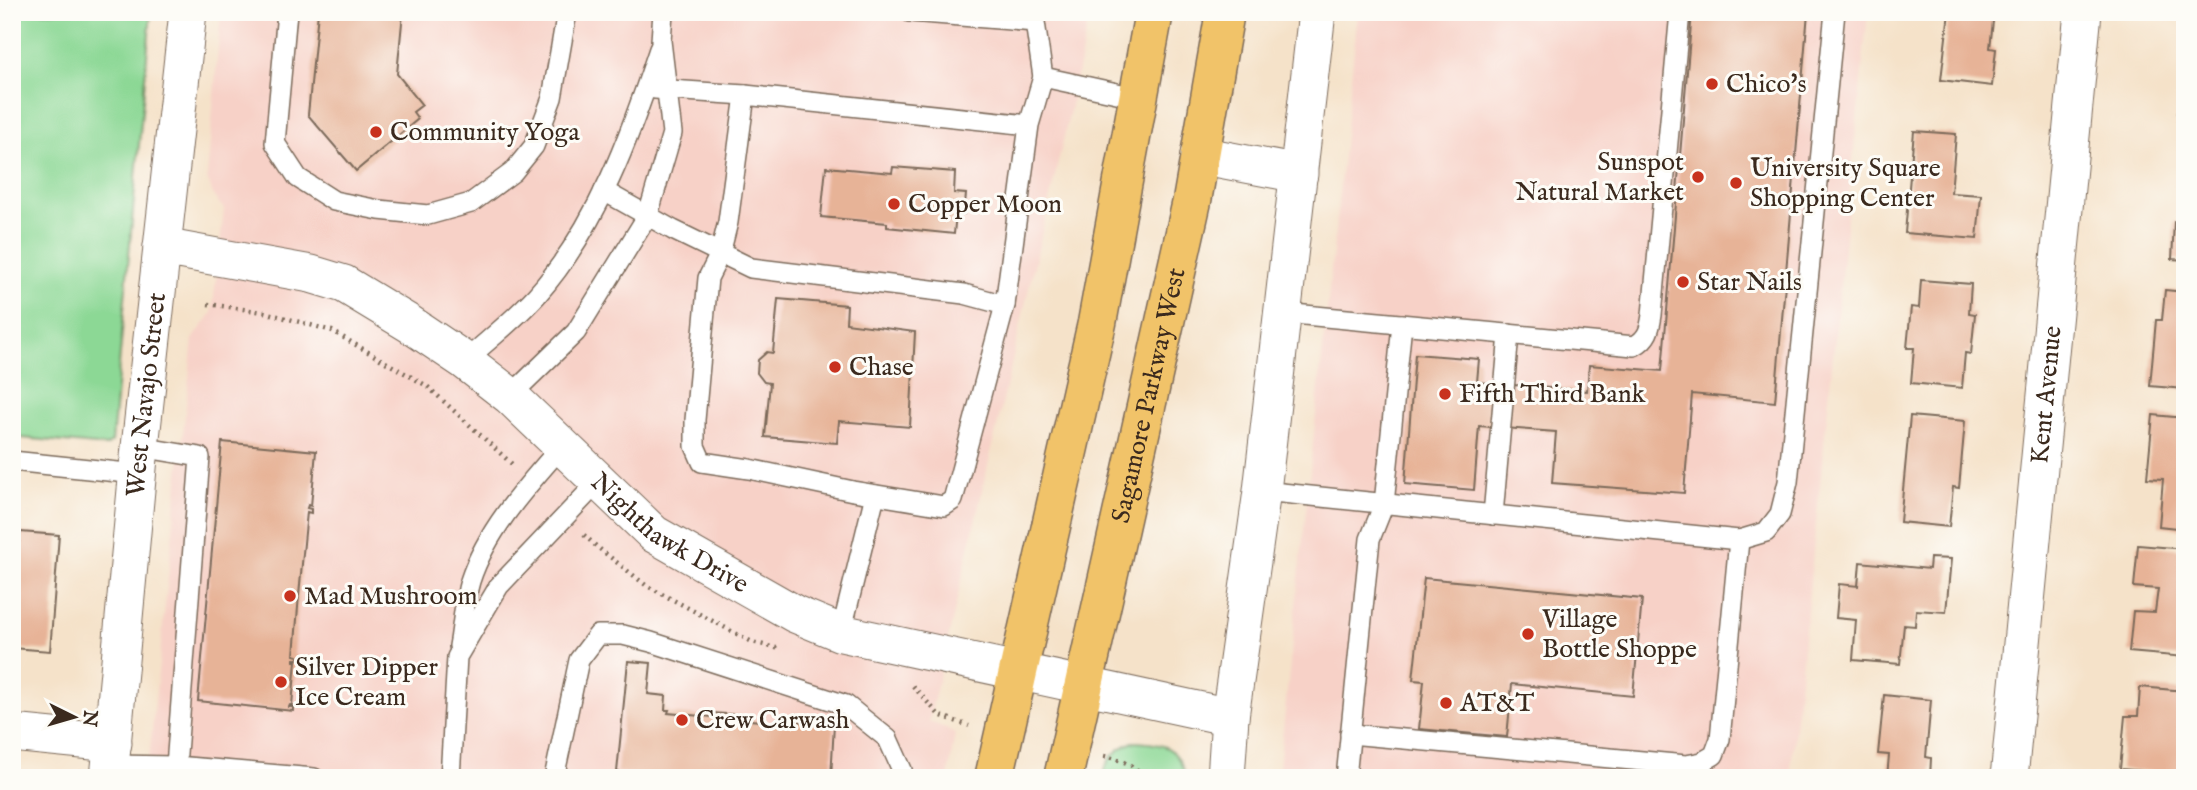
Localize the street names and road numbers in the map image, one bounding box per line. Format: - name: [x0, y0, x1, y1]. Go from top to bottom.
- street label: Sagamore Parkway West: [1104, 265, 1193, 526]
- street label: West Navajo Street: [119, 291, 173, 498]
- street label: Kent Avenue: [2023, 324, 2069, 465]
- street label: Nighthawk Drive: [584, 466, 754, 601]

